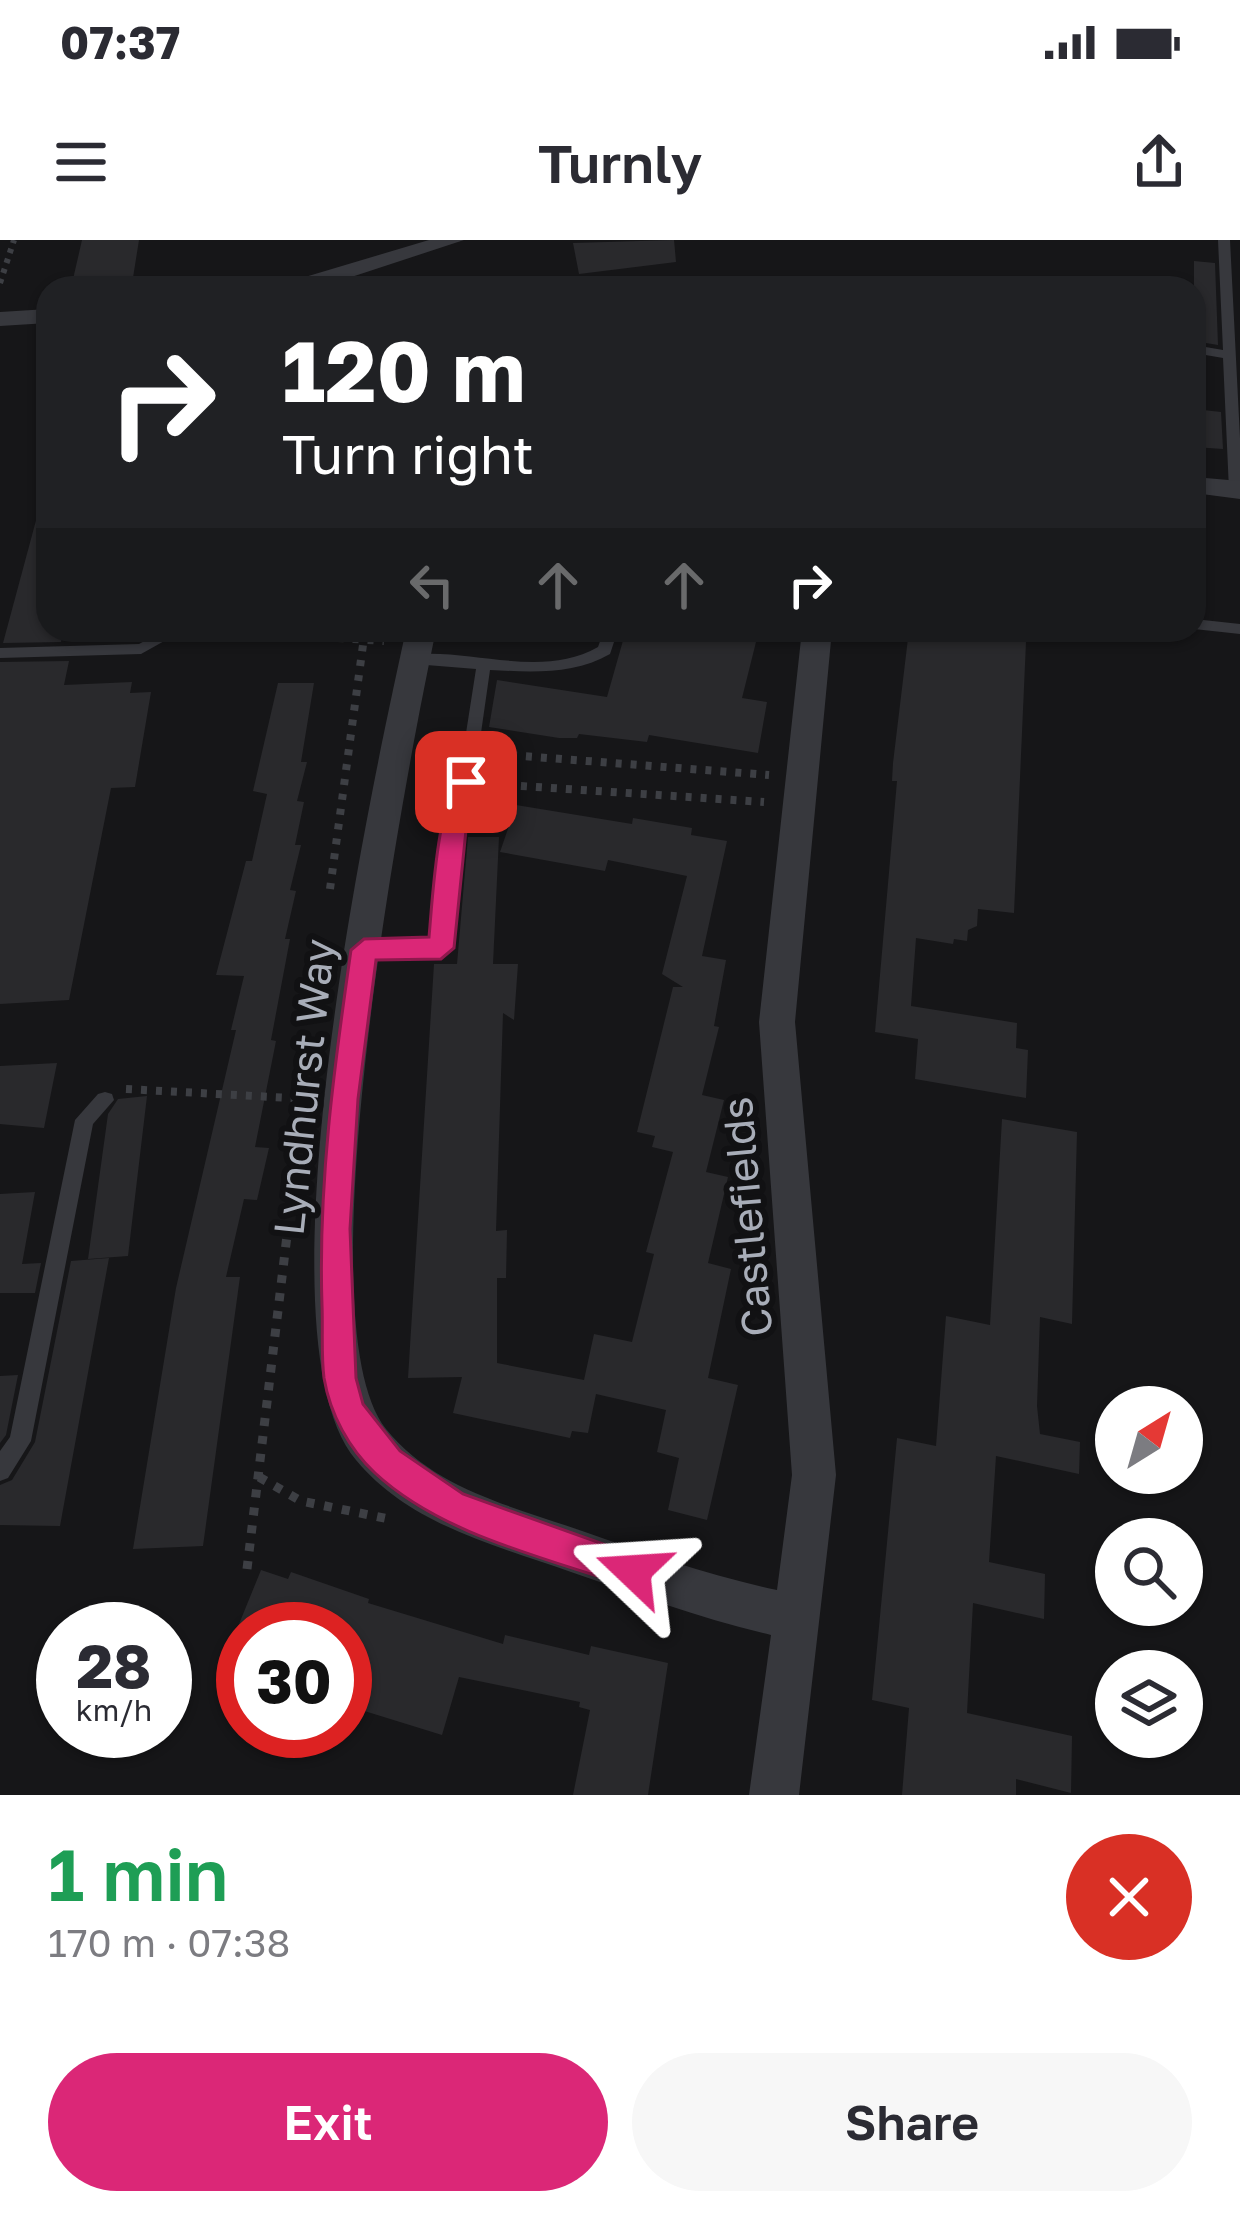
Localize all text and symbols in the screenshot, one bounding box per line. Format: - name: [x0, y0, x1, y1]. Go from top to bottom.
- text: 07:37: [60, 15, 180, 69]
- icon: menu: [48, 129, 114, 195]
- icon: share: [1126, 129, 1192, 195]
- text: Turnly: [538, 130, 702, 195]
- text: 120 m: [282, 320, 526, 420]
- icon: right: [84, 324, 240, 480]
- text: Turn right: [282, 421, 534, 486]
- icon: left: [399, 552, 465, 618]
- icon: ahead: [525, 552, 591, 618]
- icon: ahead: [651, 552, 717, 618]
- icon: right: [777, 552, 843, 618]
- pin: [415, 731, 517, 833]
- icon: arrive: [433, 749, 499, 815]
- street label: Lyndhurst Way: [263, 936, 343, 1238]
- street label: Castlefields: [711, 1095, 781, 1339]
- north arrow: [1095, 1386, 1203, 1494]
- map controls: [1095, 1386, 1203, 1758]
- position arrow: [570, 1508, 696, 1634]
- button: search: [1095, 1518, 1203, 1626]
- speed limit sign: 30: [216, 1602, 372, 1758]
- text: 28: [76, 1629, 151, 1701]
- button: layers: [1095, 1650, 1203, 1758]
- text: km/h: [76, 1692, 152, 1728]
- text: 1 min: [48, 1830, 228, 1917]
- button: close: [1066, 1834, 1192, 1960]
- text: 170 m · 07:38: [48, 1919, 290, 1966]
- button: Exit: [48, 2053, 608, 2191]
- button: Share: [632, 2053, 1192, 2191]

